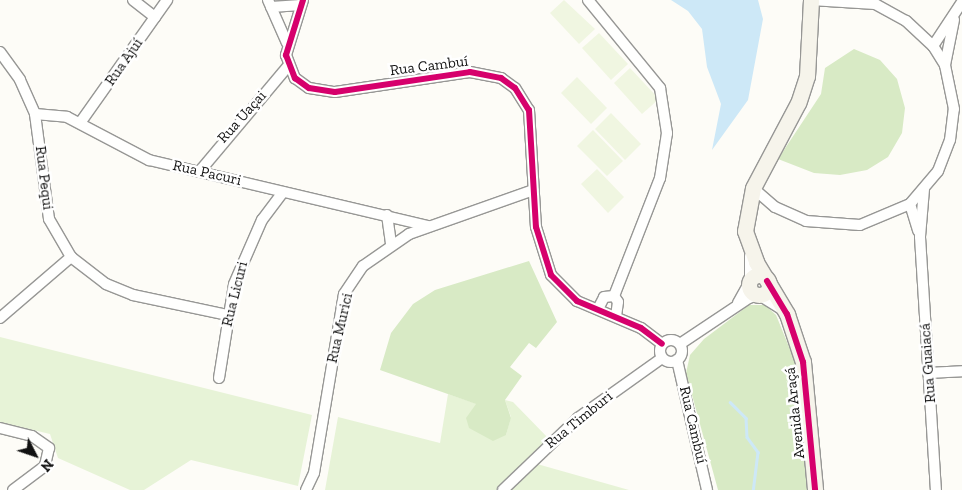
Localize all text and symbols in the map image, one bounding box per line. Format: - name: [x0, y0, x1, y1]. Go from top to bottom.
- street label: Rua Ajuí: [101, 35, 147, 89]
- street label: Rua Cambuí: [389, 52, 469, 80]
- street label: Rua Uaçai: [214, 87, 270, 147]
- street label: Rua Pequi: [31, 145, 57, 211]
- street label: Rua Pacuri: [171, 156, 243, 190]
- street label: Rua Licuri: [218, 260, 252, 328]
- street label: Rua Murici: [323, 291, 357, 365]
- street label: Rua Guaiacá: [916, 322, 940, 404]
- street label: Avenida Araçá: [781, 366, 809, 460]
- street label: Rua Cambuí: [675, 385, 711, 465]
- street label: Rua Timburi: [542, 387, 616, 453]
- north arrow: [10, 430, 60, 480]
- text: N: [37, 456, 57, 475]

